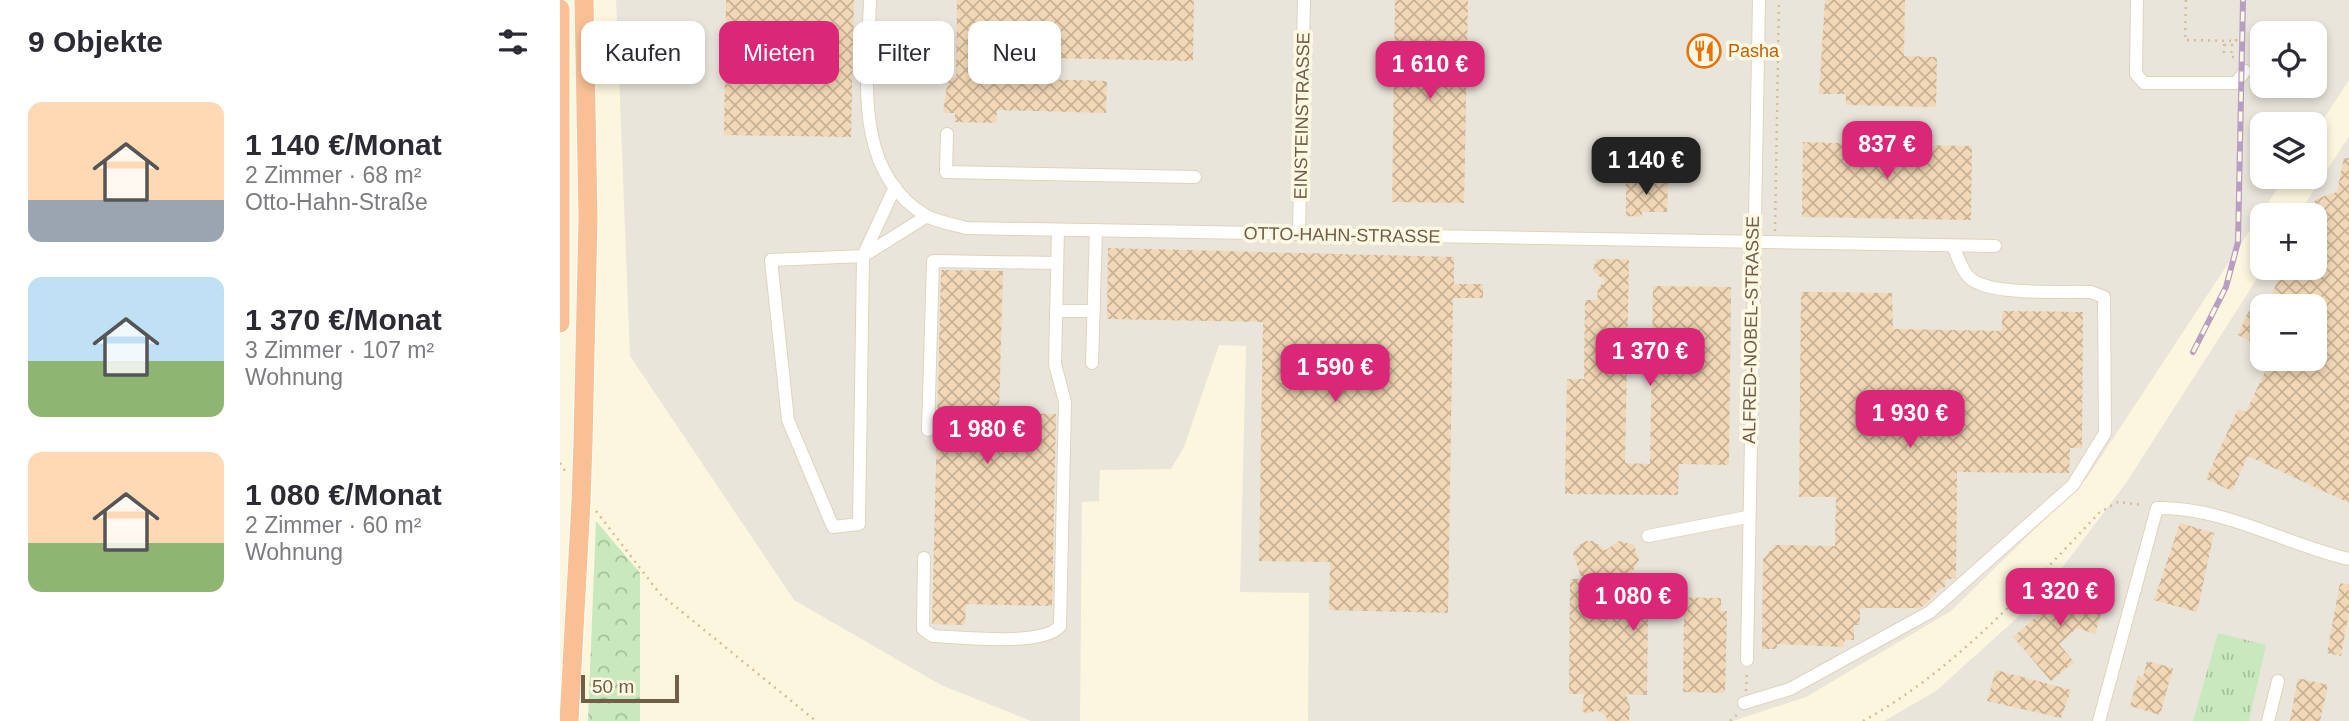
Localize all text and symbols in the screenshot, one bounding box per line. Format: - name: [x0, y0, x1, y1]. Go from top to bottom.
- chip: Kaufen: [581, 21, 705, 84]
- chip: Mieten: [719, 21, 839, 84]
- chip: Filter: [853, 21, 954, 84]
- chip: Neu: [968, 21, 1061, 84]
- map controls: [2250, 21, 2327, 371]
- button: locate: [2250, 21, 2327, 98]
- icon: filters: [494, 23, 532, 61]
- text: 9 Objekte: [28, 25, 163, 58]
- street label: EINSTEINSTRASSE: [1291, 32, 1313, 200]
- restaurant icon: Pasha: [1685, 32, 1723, 70]
- place label: Pasha: [1728, 41, 1780, 61]
- pin: 1 610 €: [1365, 42, 1495, 101]
- text: 1 610 €: [1392, 51, 1468, 77]
- button: layers: [2250, 112, 2327, 189]
- pin: 837 €: [1838, 122, 1936, 181]
- text: 1 140 €/Monat: [245, 128, 442, 161]
- icon: home: [84, 130, 168, 214]
- text: 837 €: [1858, 131, 1916, 157]
- pin: 1 140 €: [1581, 138, 1711, 197]
- text: 1 140 €: [1608, 147, 1684, 173]
- text: 2 Zimmer · 68 m²: [245, 162, 421, 188]
- text: Otto-Hahn-Straße: [245, 189, 428, 215]
- button: +: [2250, 203, 2327, 280]
- street label: ALFRED-NOBEL-STRASSE: [1739, 216, 1763, 444]
- street label: OTTO-HAHN-STRASSE: [1243, 223, 1441, 247]
- button: −: [2250, 294, 2327, 371]
- text: 1 370 €/Monat: [245, 303, 442, 336]
- icon: home: [84, 305, 168, 389]
- pin: 1 370 €: [1585, 328, 1715, 388]
- text: 3 Zimmer · 107 m²: [245, 337, 434, 363]
- text: 1 370 €: [1612, 338, 1688, 364]
- pin: 1 590 €: [1270, 344, 1400, 404]
- text: 1 590 €: [1297, 354, 1373, 380]
- text: Wohnung: [245, 364, 343, 390]
- pin: 1 930 €: [1845, 391, 1975, 450]
- text: 1 930 €: [1872, 400, 1948, 426]
- pin: 1 980 €: [922, 406, 1052, 466]
- text: 1 980 €: [949, 416, 1025, 442]
- text: 1 080 €/Monat: [245, 478, 442, 511]
- icon: home: [84, 480, 168, 564]
- text: 2 Zimmer · 60 m²: [245, 512, 421, 538]
- text: Wohnung: [245, 539, 343, 565]
- pin: 1 320 €: [1995, 568, 2125, 628]
- pin: 1 080 €: [1568, 574, 1698, 633]
- text: 1 320 €: [2022, 578, 2098, 604]
- text: 1 080 €: [1595, 583, 1671, 609]
- scale bar: [581, 672, 679, 704]
- text: 50 m: [592, 676, 634, 697]

